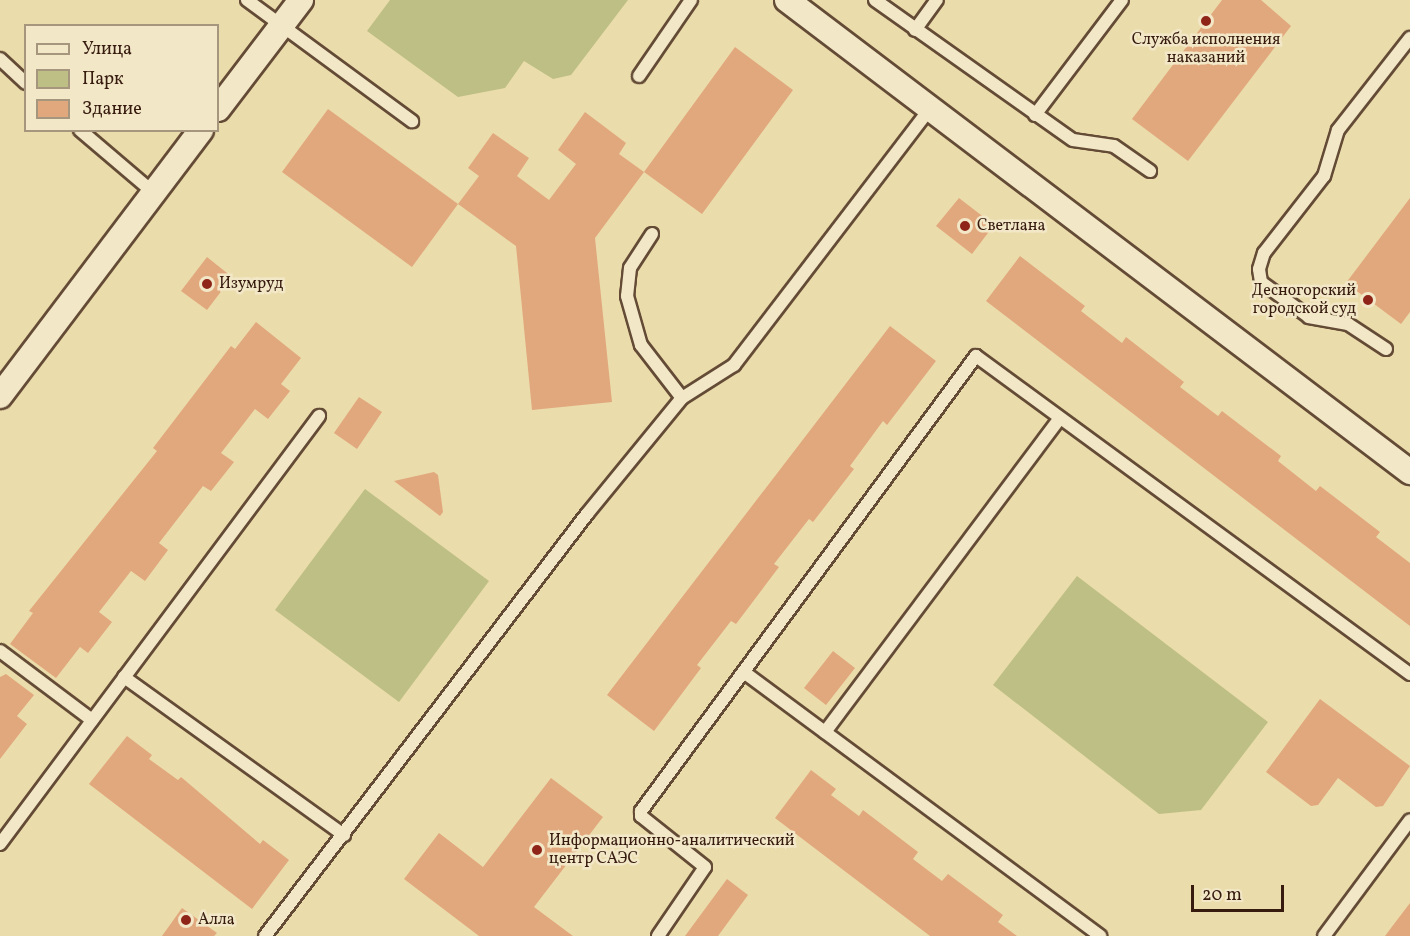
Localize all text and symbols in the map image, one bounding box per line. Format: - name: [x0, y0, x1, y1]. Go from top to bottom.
- marker: Служба исполнения наказаний: [1199, 14, 1213, 28]
- legend: [24, 24, 219, 132]
- place label: Служба исполнения наказаний: [1132, 30, 1280, 68]
- text: Улица: [82, 37, 132, 62]
- text: Парк: [82, 67, 124, 92]
- text: Здание: [82, 97, 142, 122]
- place label: Светлана: [977, 216, 1045, 236]
- marker: Светлана: [958, 219, 972, 233]
- place label: Изумруд: [219, 274, 283, 294]
- marker: Изумруд: [200, 277, 214, 291]
- place label: Десногорский городской суд: [1252, 281, 1356, 319]
- marker: Десногорский городской суд: [1361, 293, 1375, 307]
- place label: Информационно-аналитический центр САЭС: [549, 831, 794, 869]
- marker: Информационно-аналитический центр САЭС: [530, 843, 544, 857]
- scale bar: [1194, 873, 1287, 911]
- text: 20 m: [1202, 883, 1242, 908]
- place label: Алла: [198, 910, 235, 930]
- marker: Алла: [179, 913, 193, 927]

